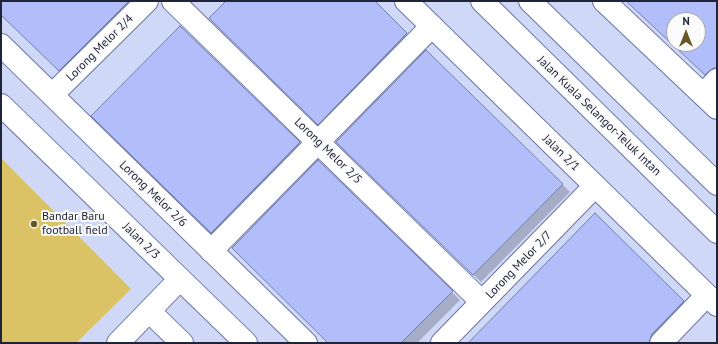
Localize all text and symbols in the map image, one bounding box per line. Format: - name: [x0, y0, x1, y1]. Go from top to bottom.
- street label: Lorong Melor 2/4: [64, 12, 136, 84]
- north arrow: [666, 12, 706, 52]
- text: N: [682, 14, 690, 28]
- street label: Jalan Kuala Selangor-Teluk Intan: [534, 53, 664, 179]
- street label: Lorong Melor 2/5: [291, 115, 365, 187]
- street label: Jalan 2/1: [539, 132, 583, 174]
- street label: Lorong Melor 2/6: [116, 158, 190, 230]
- place label: Bandar Baru football field: [42, 210, 108, 238]
- marker: Bandar Baru football field: [29, 219, 39, 229]
- street label: Jalan 2/3: [119, 220, 163, 262]
- street label: Lorong Melor 2/7: [483, 228, 555, 302]

